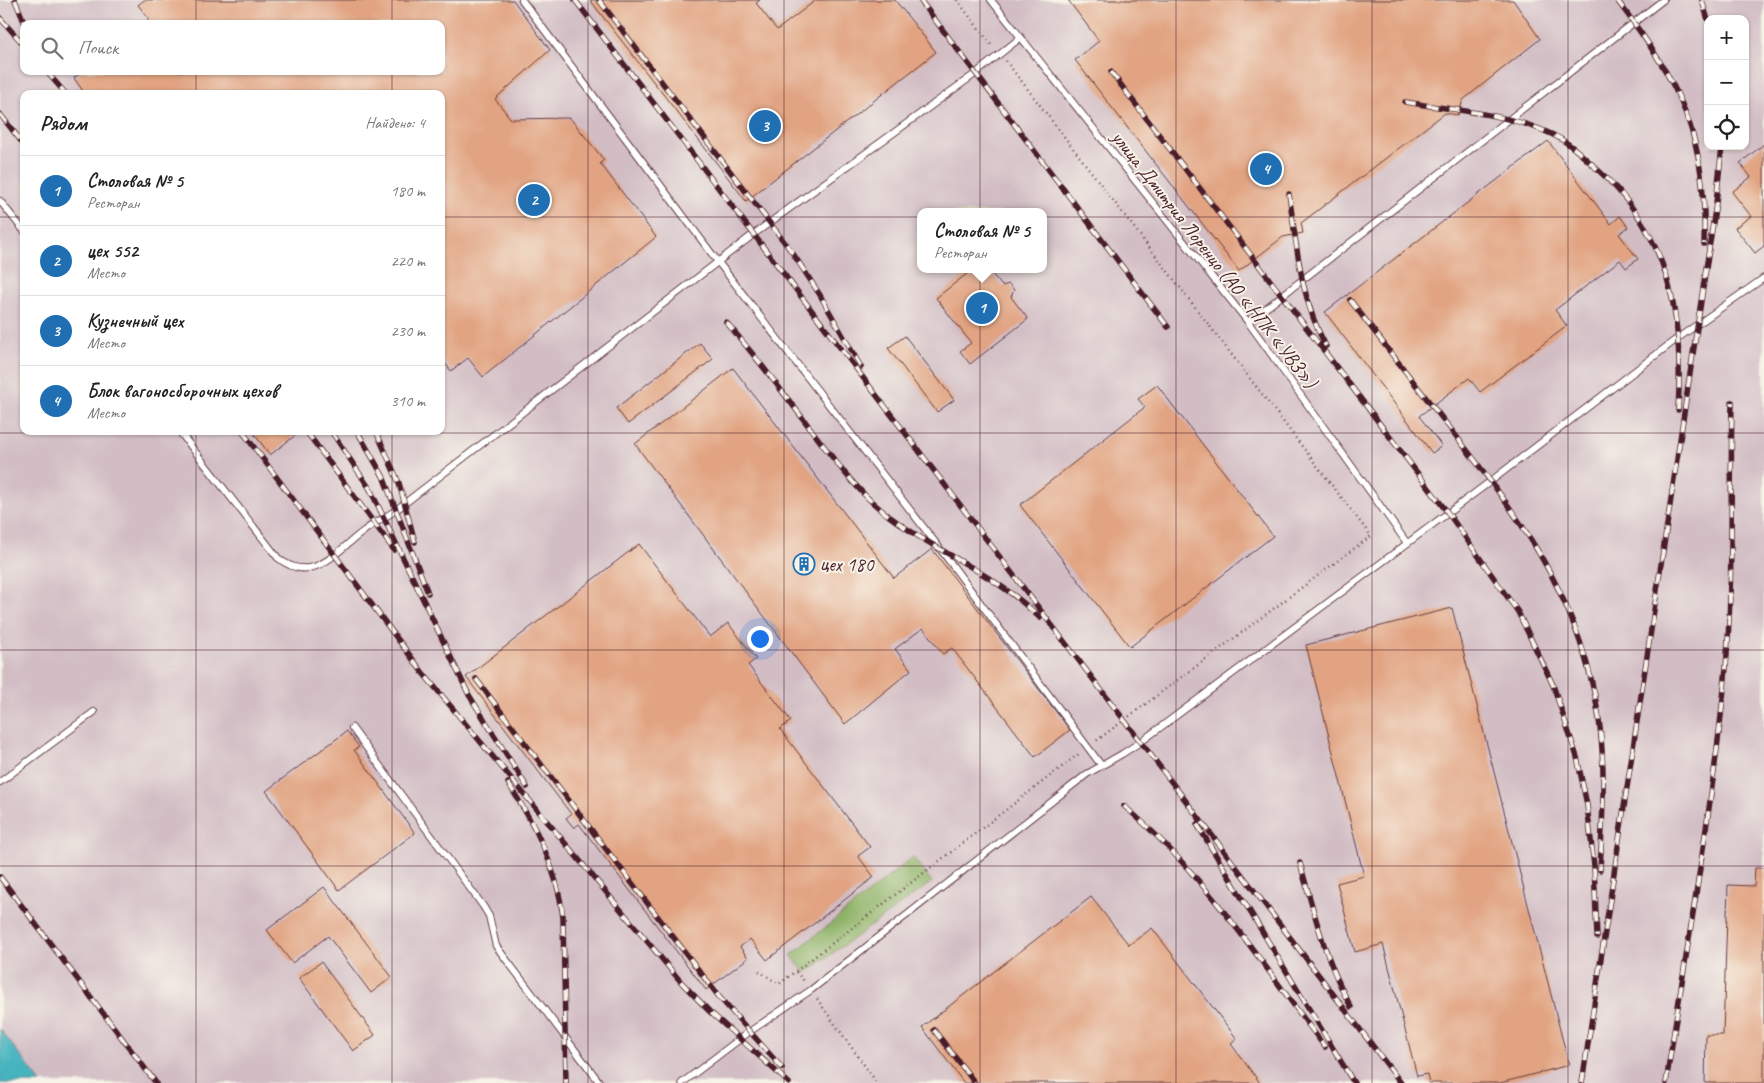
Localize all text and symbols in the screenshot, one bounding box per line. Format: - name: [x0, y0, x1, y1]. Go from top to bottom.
- map controls: [1704, 15, 1749, 150]
- button: +: [1704, 15, 1749, 60]
- search box: [20, 20, 445, 75]
- icon: search: [38, 34, 66, 62]
- text: Поиск: [78, 36, 118, 60]
- button: −: [1704, 60, 1749, 105]
- button: locate: [1704, 105, 1749, 150]
- pin: 3: [749, 107, 781, 145]
- text: Рядом: [40, 110, 87, 136]
- text: Найдено: 4: [365, 113, 425, 133]
- street label: улица Дмитрия Лоренцо (АО «НПК «УВЗ»): [1106, 125, 1324, 394]
- pin: 4: [1250, 150, 1282, 188]
- text: Столовая № 5: [87, 169, 183, 193]
- text: 1: [52, 181, 60, 201]
- text: 180 m: [391, 181, 425, 201]
- pin: 2: [518, 181, 550, 219]
- text: Ресторан: [87, 193, 140, 213]
- popup: [917, 208, 1047, 273]
- text: Столовая № 5: [934, 219, 1030, 243]
- text: цех 552: [87, 239, 138, 263]
- text: Ресторан: [934, 243, 987, 263]
- text: 2: [52, 251, 60, 271]
- text: 220 m: [391, 251, 425, 271]
- text: Место: [87, 263, 125, 283]
- pin: 1: [966, 289, 998, 327]
- text: Кузнечный цех: [87, 309, 184, 333]
- text: 3: [52, 321, 60, 341]
- text: 230 m: [391, 321, 425, 341]
- text: Место: [87, 333, 125, 353]
- text: Блок вагоносборочных цехов: [87, 379, 278, 403]
- text: 4: [52, 391, 60, 411]
- text: 310 m: [391, 391, 425, 411]
- text: Место: [87, 403, 125, 423]
- building icon: цех 180: [792, 552, 816, 576]
- place label: цех 180: [820, 552, 875, 577]
- your location: [747, 626, 773, 652]

